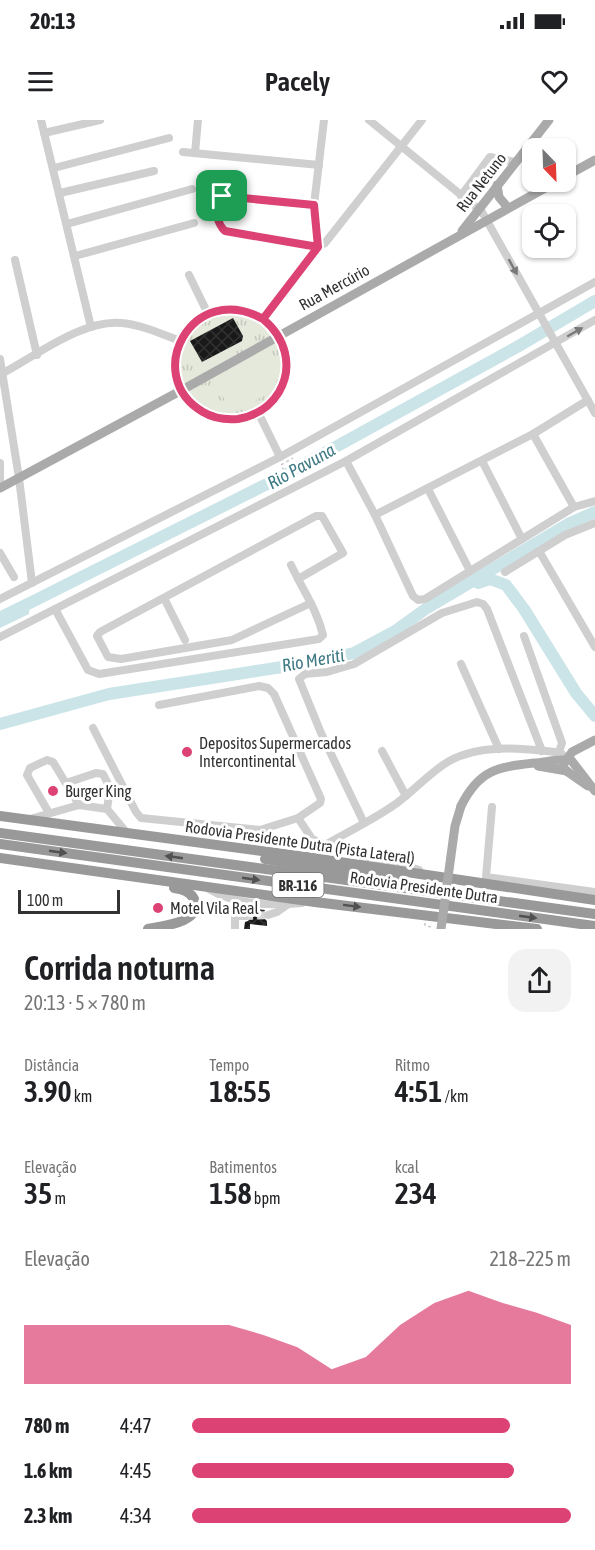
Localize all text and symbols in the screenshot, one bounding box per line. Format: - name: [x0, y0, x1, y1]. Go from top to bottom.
- text: 20:13: [30, 8, 76, 34]
- icon: menu: [24, 65, 57, 98]
- icon: heart: [538, 65, 571, 98]
- text: Pacely: [265, 66, 330, 97]
- north arrow: [522, 138, 576, 192]
- map controls: [522, 138, 576, 258]
- street label: Rua Netuno: [452, 149, 510, 215]
- pin: [196, 170, 247, 221]
- icon: arrive: [205, 179, 238, 212]
- button: locate: [522, 204, 576, 258]
- one-way arrow: [508, 259, 518, 276]
- street label: Rua Mercúrio: [296, 260, 372, 314]
- one-way arrow: [567, 326, 583, 337]
- water label: Rio Pavuna: [263, 439, 339, 493]
- water label: Rio Meriti: [280, 644, 346, 676]
- place label: Depositos Supermercados Intercontinental: [199, 734, 351, 770]
- marker: Depositos Supermercados Intercontinental: [180, 745, 194, 759]
- place label: Burger King: [65, 782, 132, 801]
- marker: Burger King: [46, 784, 60, 798]
- street label: Rodovia Presidente Dutra (Pista Lateral): [184, 817, 416, 868]
- one-way arrow: [49, 848, 68, 857]
- one-way arrow: [164, 852, 183, 861]
- street label: Rodovia Presidente Dutra: [349, 868, 499, 906]
- road number: BR-116: [272, 873, 324, 897]
- one-way arrow: [242, 874, 261, 883]
- scale bar: [18, 887, 120, 914]
- text: 100 m: [27, 891, 63, 909]
- place label: Motel Vila Real: [170, 899, 259, 917]
- marker: Motel Vila Real: [151, 901, 165, 915]
- one-way arrow: [343, 901, 362, 911]
- one-way arrow: [518, 912, 537, 921]
- text: Corrida noturna: [24, 949, 215, 987]
- button: share: [508, 949, 571, 1012]
- text: 20:13 · 5 × 780 m: [24, 991, 146, 1014]
- text: Distância: [24, 1056, 79, 1074]
- text: Tempo: [209, 1056, 249, 1074]
- text: Ritmo: [395, 1056, 430, 1074]
- text: 3.90: [24, 1074, 72, 1108]
- text: 18:55: [209, 1074, 271, 1108]
- text: 4:51: [395, 1074, 442, 1108]
- text: km: [72, 1087, 92, 1105]
- text: /km: [442, 1087, 468, 1105]
- text: Elevação: [24, 1158, 77, 1176]
- text: Batimentos: [209, 1158, 277, 1176]
- text: kcal: [395, 1158, 419, 1176]
- text: 35: [24, 1176, 52, 1210]
- text: 158: [209, 1176, 252, 1210]
- text: 234: [395, 1176, 437, 1210]
- text: m: [52, 1189, 66, 1207]
- text: bpm: [252, 1189, 281, 1207]
- text: Elevação: [24, 1247, 90, 1270]
- text: 218–225 m: [489, 1247, 571, 1270]
- text: 780 m: [24, 1414, 69, 1437]
- text: 4:47: [120, 1414, 152, 1437]
- text: 1.6 km: [24, 1459, 72, 1482]
- text: 4:45: [120, 1459, 152, 1482]
- text: 2.3 km: [24, 1504, 72, 1527]
- text: 4:34: [120, 1504, 152, 1527]

